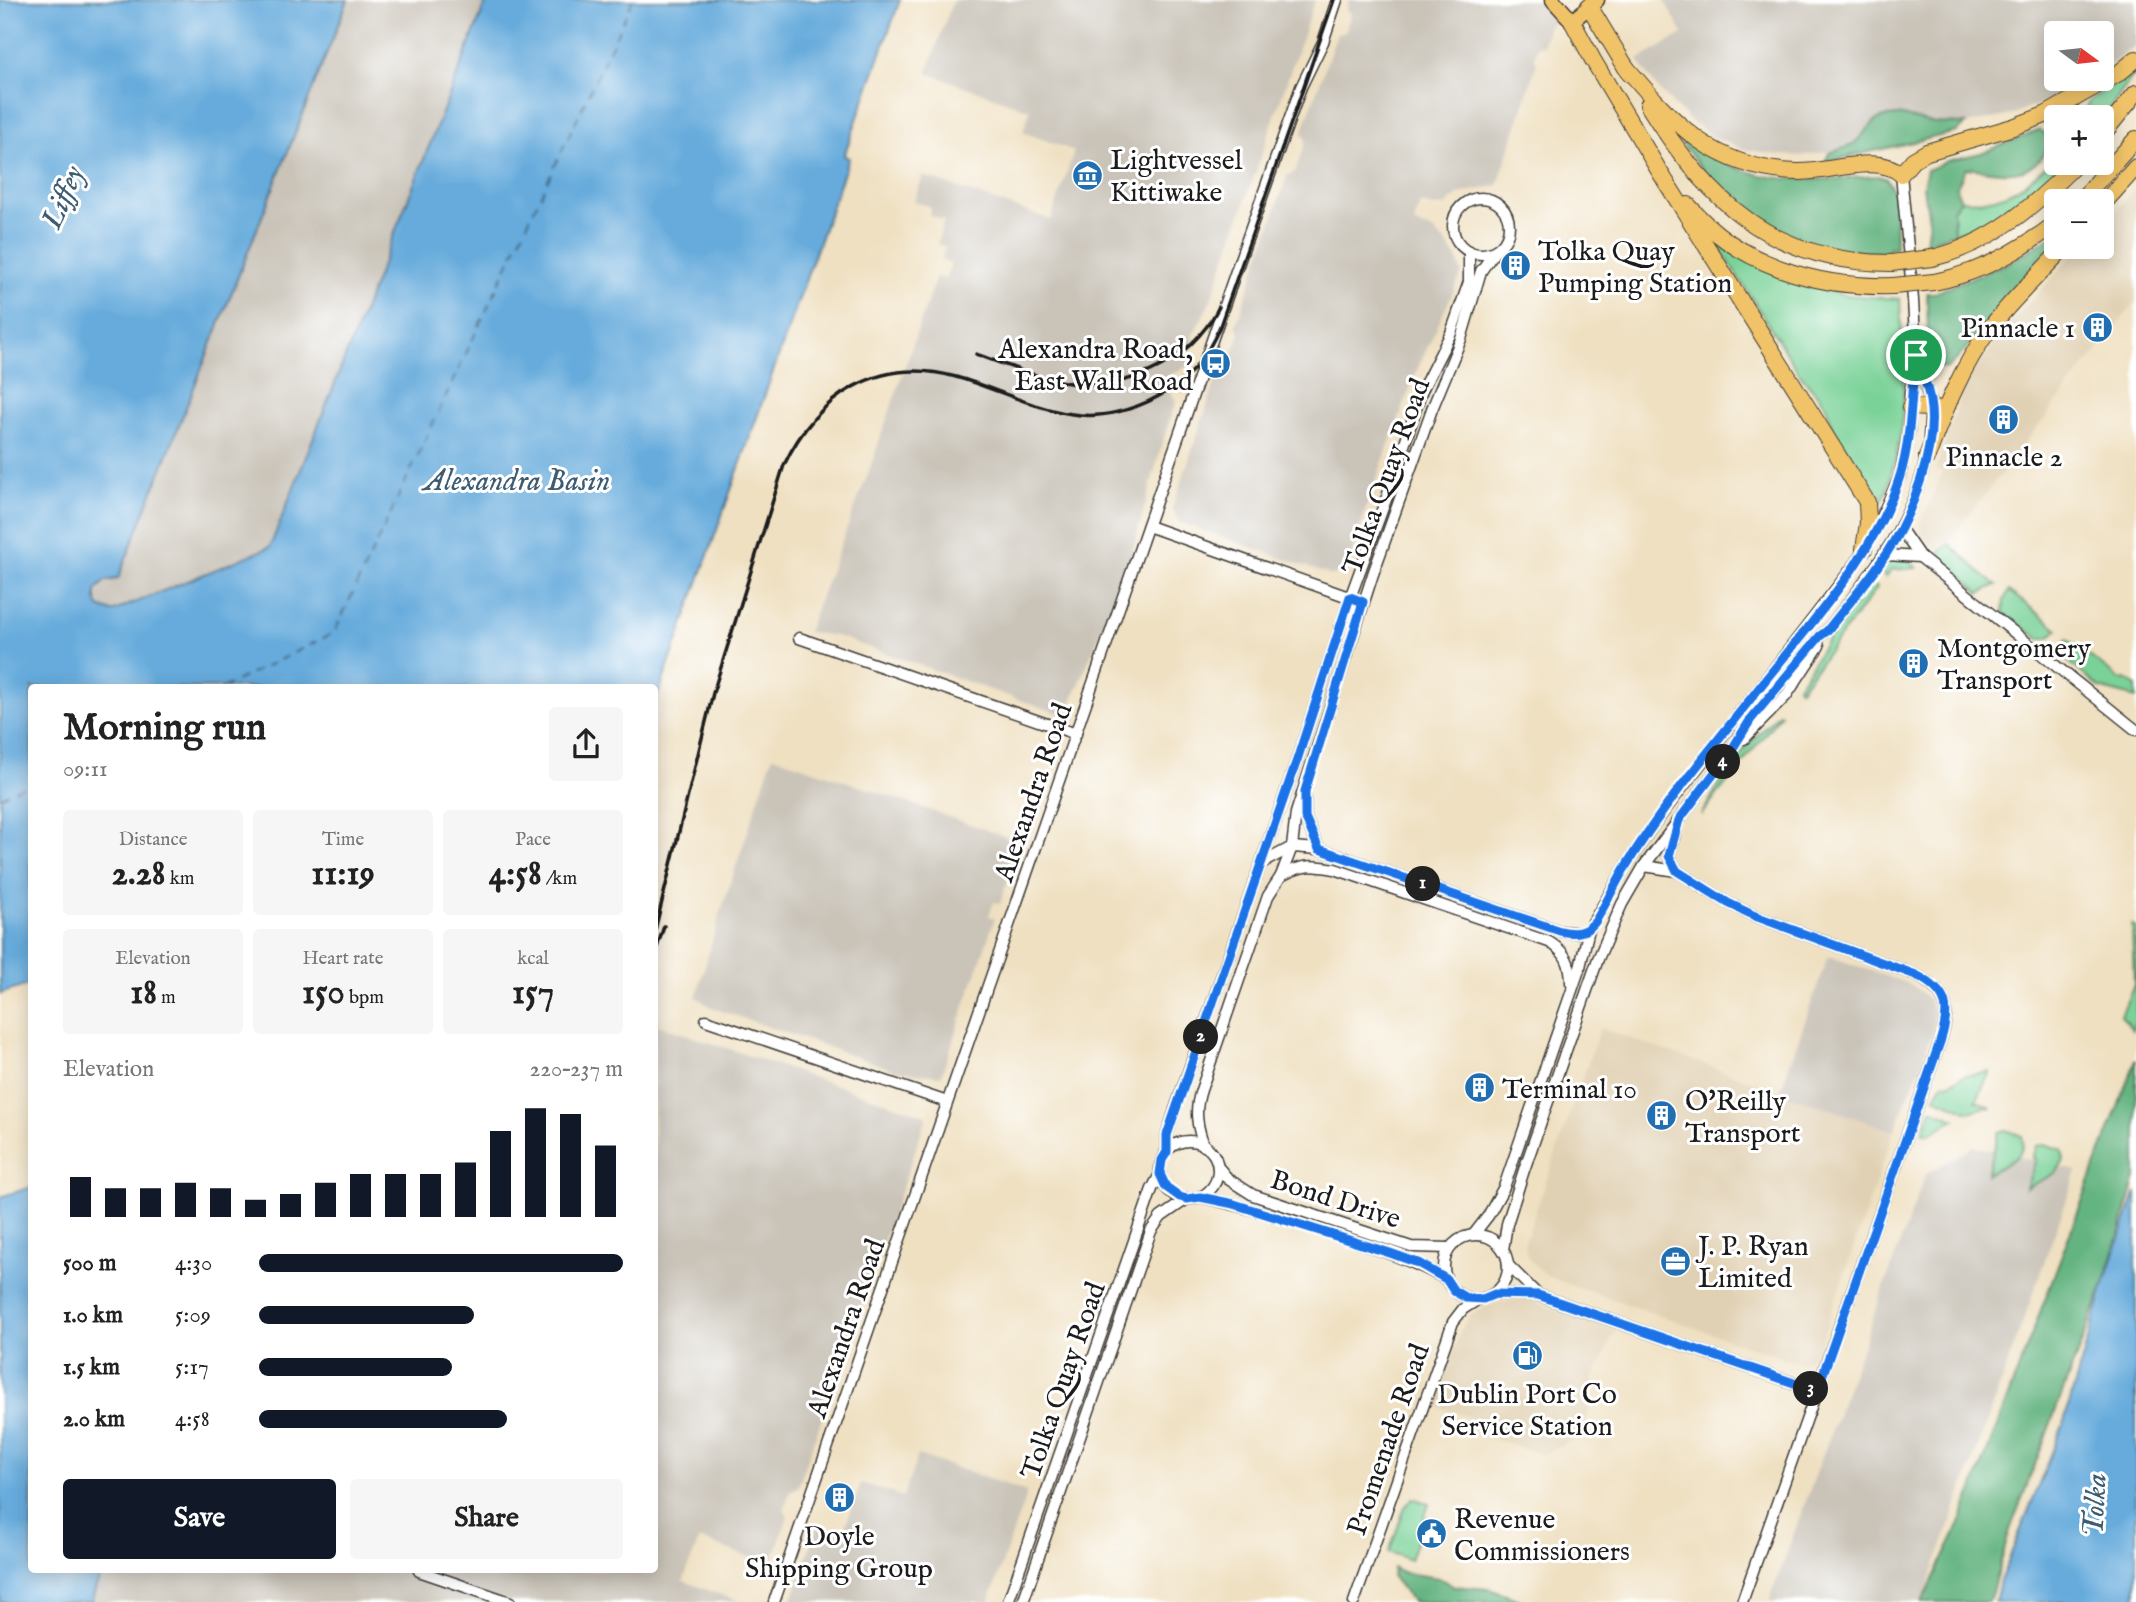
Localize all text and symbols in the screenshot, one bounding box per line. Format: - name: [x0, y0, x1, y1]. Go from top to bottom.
- north arrow: [2044, 21, 2114, 91]
- map controls: [2044, 21, 2114, 259]
- button: +: [2044, 105, 2114, 175]
- place label: Lightvessel Kittiwake: [1110, 144, 1243, 211]
- museum icon: Lightvessel Kittiwake: [1070, 158, 1104, 192]
- water label: Liffey: [33, 160, 94, 236]
- button: −: [2044, 189, 2114, 259]
- place label: Tolka Quay Pumping Station: [1538, 235, 1732, 302]
- building icon: Tolka Quay Pumping Station: [1498, 249, 1532, 283]
- building icon: Pinnacle 1: [2081, 310, 2115, 344]
- place label: Pinnacle 1: [1960, 312, 2075, 347]
- pin: [1886, 325, 1946, 385]
- place label: Alexandra Road, East Wall Road: [997, 333, 1193, 400]
- icon: arrive: [1897, 336, 1935, 374]
- bus stop icon: Alexandra Road, East Wall Road: [1199, 347, 1233, 381]
- street label: Tolka Quay Road: [1336, 374, 1439, 580]
- building icon: Pinnacle 2: [1987, 402, 2021, 436]
- place label: Pinnacle 2: [1945, 441, 2063, 476]
- water label: Alexandra Basin: [421, 463, 610, 501]
- place label: Montgomery Transport: [1937, 632, 2091, 699]
- building icon: Montgomery Transport: [1897, 646, 1931, 680]
- street label: Alexandra Road: [987, 699, 1081, 888]
- text: Morning run: [63, 705, 266, 753]
- button: share: [549, 707, 623, 781]
- pin: 4: [1706, 744, 1740, 780]
- text: 4: [1718, 749, 1727, 773]
- text: 09:11: [63, 755, 108, 784]
- text: Distance: [119, 828, 187, 852]
- text: Time: [322, 828, 364, 852]
- text: Pace: [515, 828, 551, 852]
- text: 2.28: [111, 852, 166, 897]
- text: 11:19: [311, 852, 375, 897]
- text: 4:58: [489, 852, 542, 897]
- pin: 1: [1406, 866, 1440, 902]
- text: km: [166, 867, 195, 891]
- text: /km: [542, 867, 577, 891]
- text: 1: [1419, 871, 1426, 895]
- text: Elevation: [115, 947, 191, 971]
- text: Heart rate: [302, 947, 384, 971]
- text: kcal: [517, 947, 549, 971]
- text: 18: [130, 971, 157, 1016]
- text: 150: [302, 971, 345, 1016]
- text: 157: [512, 971, 554, 1016]
- text: m: [157, 986, 176, 1010]
- text: bpm: [345, 986, 384, 1010]
- pin: 2: [1184, 1020, 1218, 1054]
- text: 2: [1196, 1024, 1205, 1048]
- text: Elevation: [63, 1055, 154, 1084]
- text: 220–237 m: [530, 1055, 623, 1084]
- building icon: Terminal 10: [1462, 1071, 1496, 1105]
- place label: Terminal 10: [1502, 1073, 1637, 1108]
- place label: O'Reilly Transport: [1685, 1085, 1801, 1152]
- building icon: O'Reilly Transport: [1645, 1099, 1679, 1133]
- street label: Bond Drive: [1266, 1163, 1405, 1238]
- place label: J. P. Ryan Limited: [1695, 1230, 1809, 1297]
- street label: Alexandra Road: [800, 1235, 894, 1424]
- office icon: J. P. Ryan Limited: [1658, 1244, 1692, 1278]
- text: 500 m: [63, 1249, 117, 1278]
- text: 4:30: [175, 1249, 212, 1278]
- street label: Tolka Quay Road: [1014, 1278, 1114, 1484]
- text: 1.0 km: [63, 1301, 123, 1330]
- text: 5:09: [175, 1301, 211, 1330]
- street label: Promenade Road: [1340, 1339, 1439, 1540]
- fuel station icon: Dublin Port Co Service Station: [1510, 1339, 1544, 1373]
- text: 1.5 km: [63, 1353, 120, 1382]
- text: 5:17: [175, 1353, 209, 1382]
- pin: 3: [1794, 1372, 1828, 1406]
- text: 3: [1807, 1376, 1814, 1400]
- place label: Dublin Port Co Service Station: [1437, 1378, 1617, 1445]
- text: 2.0 km: [63, 1405, 125, 1434]
- text: 4:58: [175, 1405, 210, 1434]
- water label: Tolka: [2075, 1472, 2117, 1538]
- button: Save: [63, 1479, 336, 1559]
- button: Share: [350, 1479, 623, 1559]
- building icon: Doyle Shipping Group: [822, 1481, 856, 1515]
- place label: Revenue Commissioners: [1454, 1503, 1630, 1570]
- public building icon: Revenue Commissioners: [1414, 1517, 1448, 1551]
- place label: Doyle Shipping Group: [745, 1520, 933, 1587]

